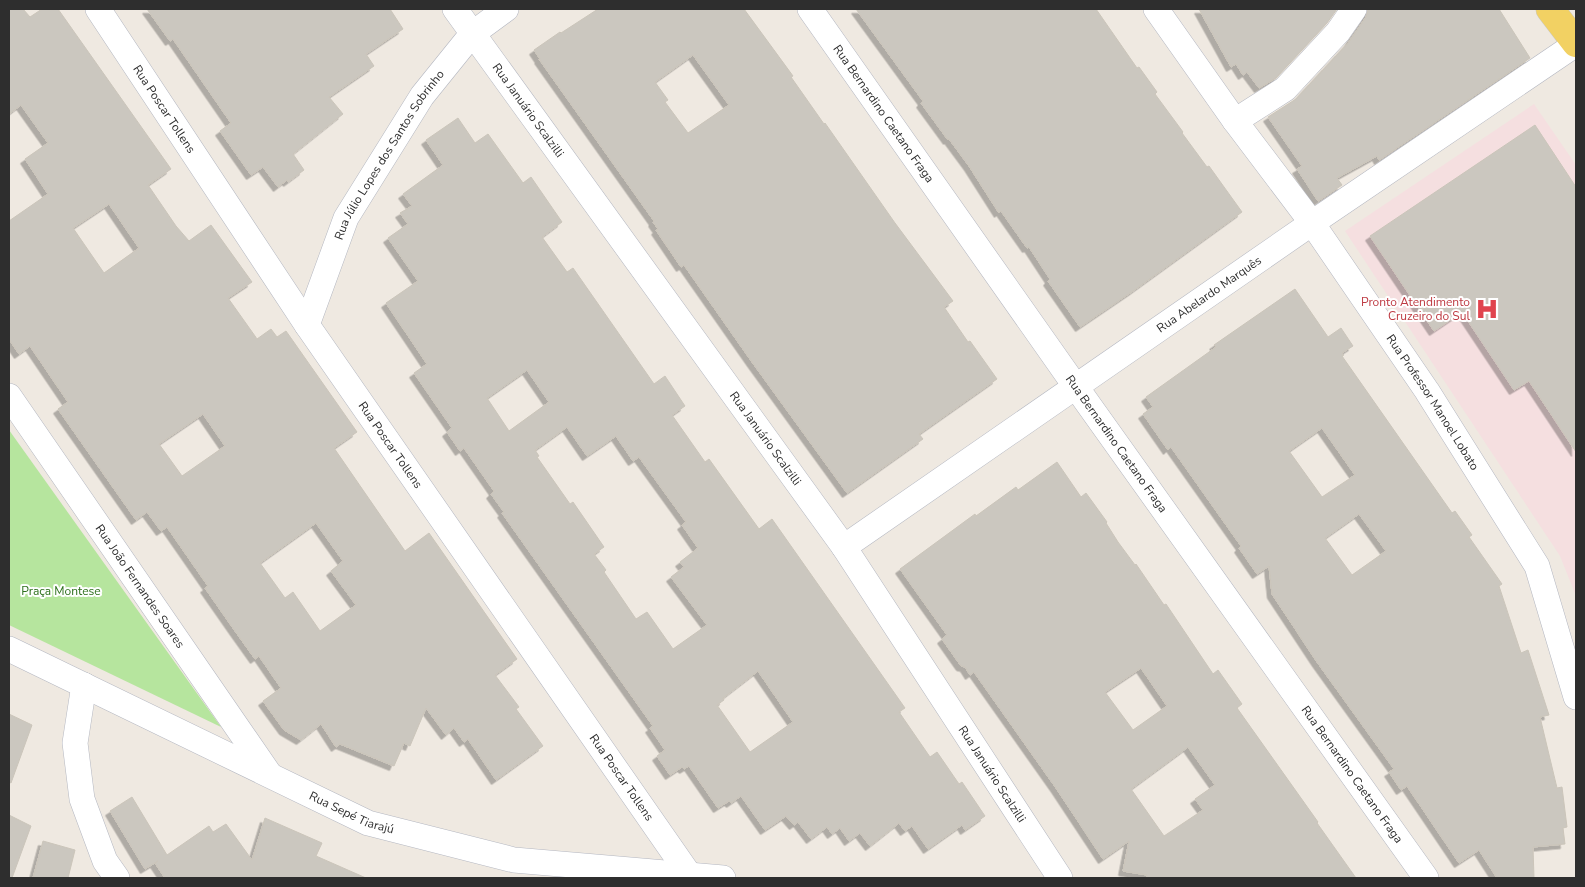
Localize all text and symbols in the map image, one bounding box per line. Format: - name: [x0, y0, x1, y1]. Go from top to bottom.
- street label: Rua Bernardino Caetano Fraga: [830, 42, 938, 186]
- street label: Rua Januário Scalzilli: [489, 60, 568, 161]
- street label: Rua Poscar Tollens: [129, 62, 199, 156]
- street label: Rua Júlio Lopes dos Santos Sobrinho: [331, 66, 448, 242]
- street label: Rua Abelardo Marquês: [1153, 252, 1265, 336]
- place label: Pronto Atendimento Cruzeiro do Sul: [1361, 294, 1470, 324]
- hospital icon: Pronto Atendimento Cruzeiro do Sul: [1474, 296, 1500, 322]
- street label: Rua Professor Manoel Lobato: [1383, 331, 1483, 473]
- street label: Rua Bernardino Caetano Fraga: [1062, 372, 1171, 516]
- street label: Rua Januário Scalzilli: [726, 388, 805, 489]
- street label: Rua Poscar Tollens: [355, 398, 426, 492]
- street label: Rua João Fernandes Soares: [92, 521, 188, 652]
- park label: Praça Montese: [21, 583, 101, 599]
- street label: Rua Bernardino Caetano Fraga: [1298, 703, 1407, 846]
- street label: Rua Januário Scalzilli: [955, 723, 1030, 825]
- street label: Rua Poscar Tollens: [586, 731, 657, 824]
- street label: Rua Sepé Tiarajú: [306, 788, 396, 837]

